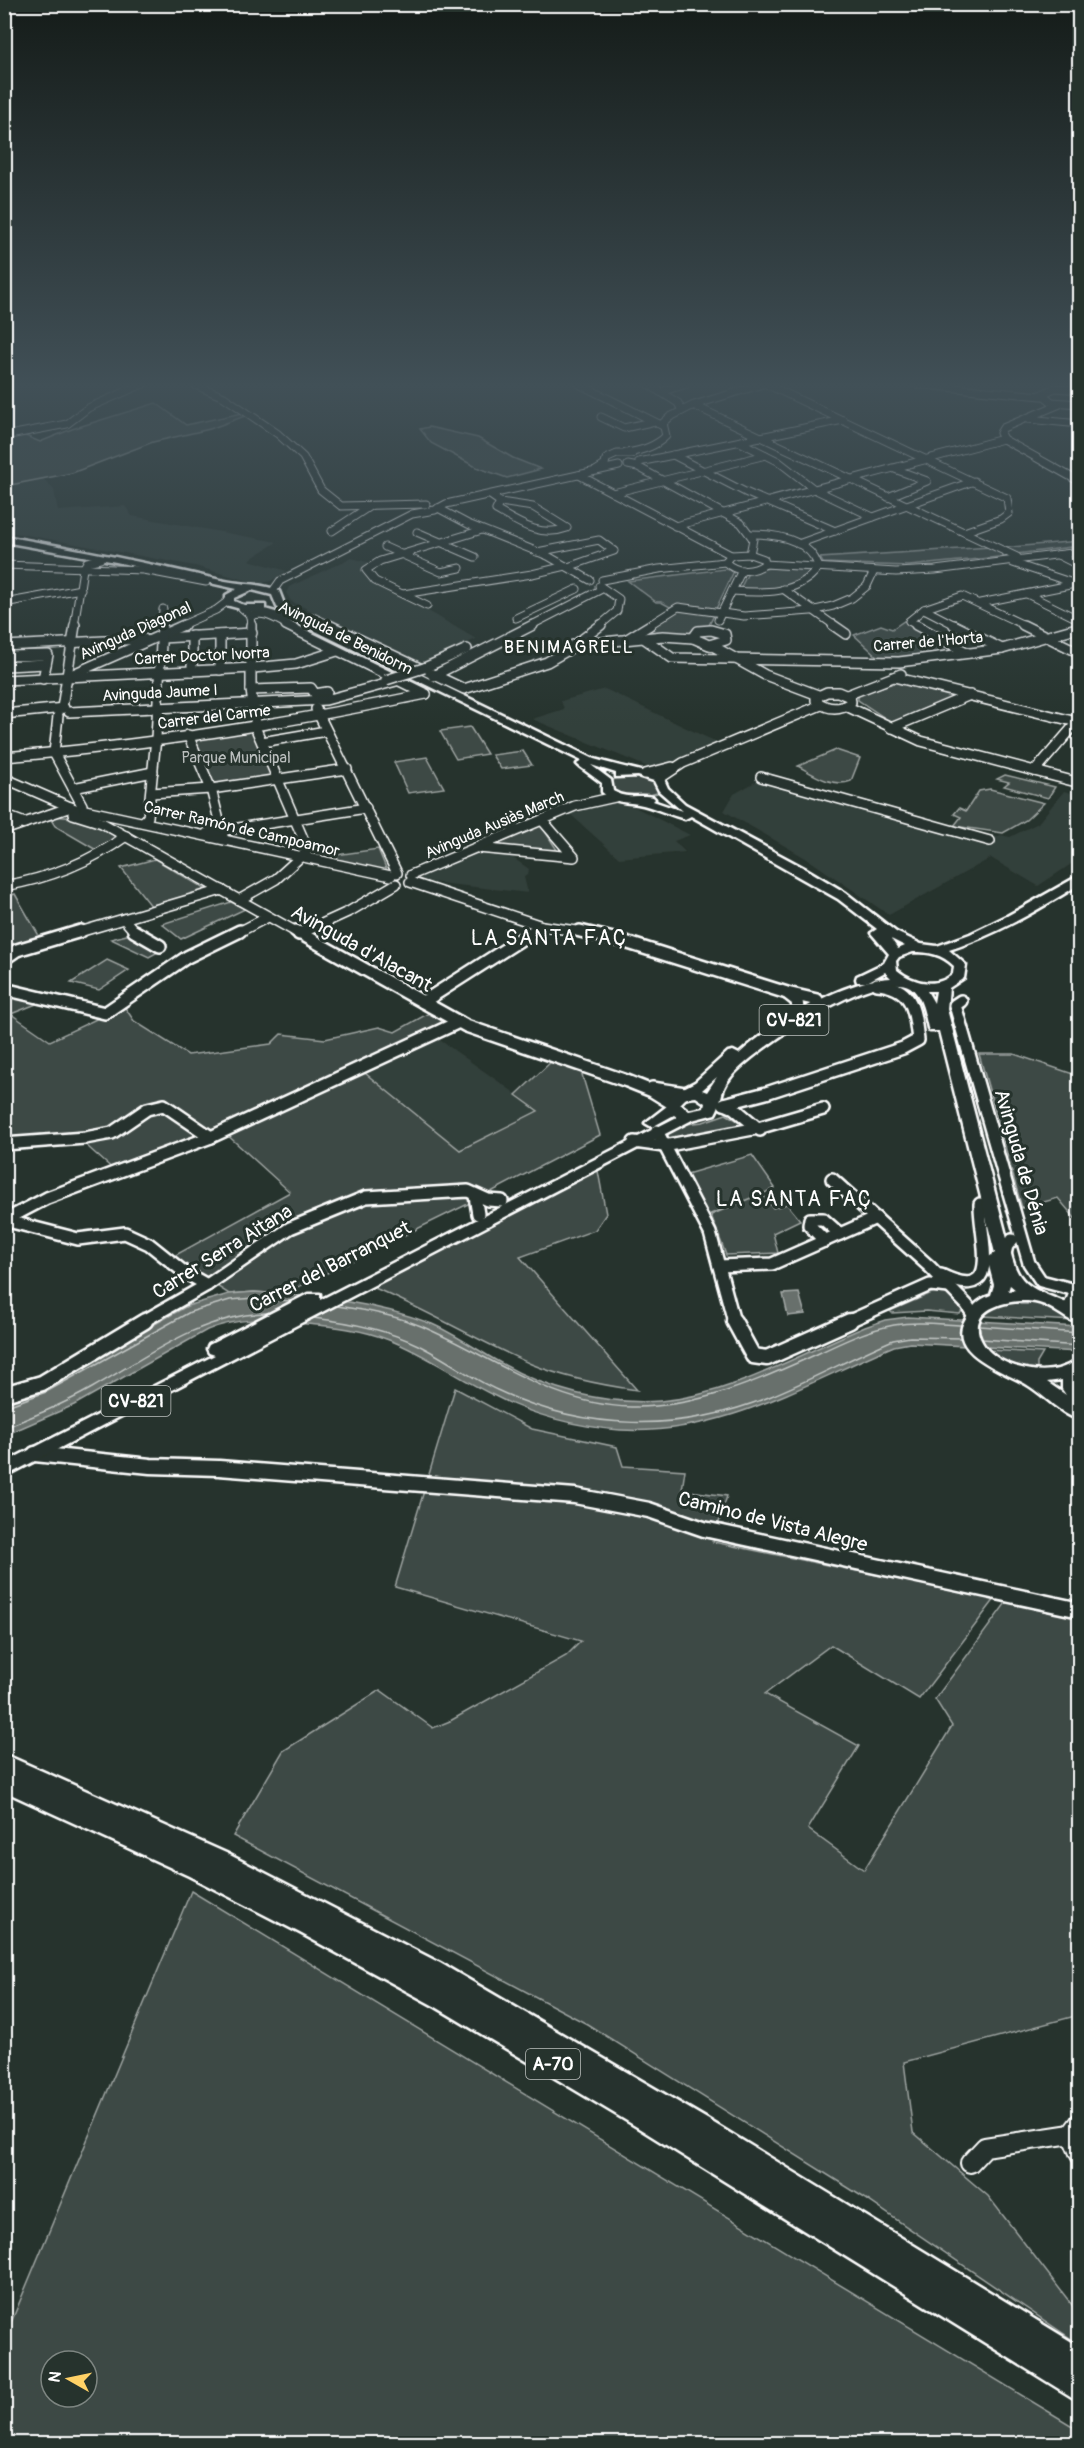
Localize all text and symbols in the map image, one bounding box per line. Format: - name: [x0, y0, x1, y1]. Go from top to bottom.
- street label: Avinguda Diagonal: [76, 597, 194, 665]
- street label: Avinguda de Benidorm: [275, 597, 416, 679]
- street label: Carrer de l'Horta: [872, 627, 984, 657]
- district label: BENIMAGRELL: [504, 636, 634, 659]
- street label: Carrer Doctor Ivorra: [134, 642, 270, 670]
- street label: Avinguda Jaume I: [102, 680, 218, 706]
- street label: Carrer del Carme: [156, 700, 272, 734]
- park label: Parque Municipal: [181, 748, 291, 768]
- street label: Avinguda Ausiàs March: [422, 787, 567, 863]
- street label: Carrer Ramón de Campoamor: [142, 797, 342, 861]
- street label: Avinguda d'Alacant: [287, 899, 438, 998]
- district label: LA SANTA FAÇ: [471, 925, 627, 952]
- road number: CV-821: [760, 1005, 828, 1035]
- street label: Avinguda de Dénia: [989, 1086, 1054, 1238]
- district label: LA SANTA FAÇ: [716, 1186, 872, 1213]
- street label: Carrer Serra Aitana: [148, 1198, 297, 1304]
- street label: Carrer del Barranquet: [245, 1214, 416, 1318]
- road number: CV-821: [102, 1386, 170, 1416]
- street label: Camino de Vista Alegre: [676, 1486, 870, 1557]
- road number: A-70: [526, 2049, 580, 2079]
- north arrow: [39, 2349, 99, 2409]
- text: N: [44, 2370, 66, 2384]

